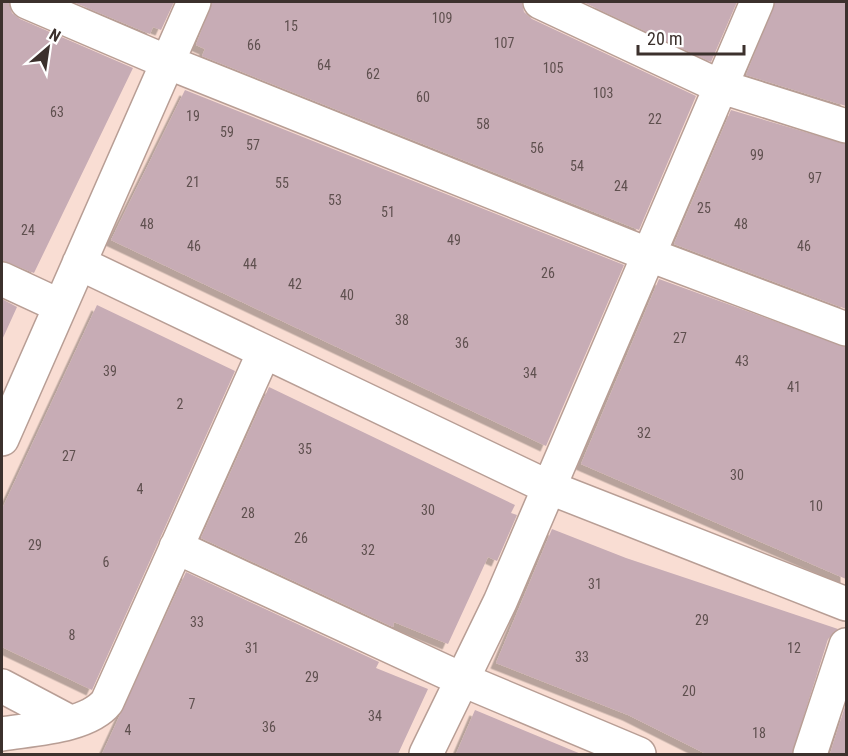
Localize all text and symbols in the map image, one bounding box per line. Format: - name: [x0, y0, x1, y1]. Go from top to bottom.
- house number: 109: [432, 10, 452, 26]
- north arrow: [18, 18, 78, 78]
- house number: 15: [284, 18, 298, 34]
- scale bar: [638, 18, 744, 56]
- text: N: [46, 25, 64, 46]
- text: 20 m: [647, 28, 682, 49]
- house number: 107: [494, 35, 514, 51]
- house number: 66: [247, 37, 261, 53]
- house number: 64: [317, 57, 331, 73]
- house number: 105: [543, 60, 563, 76]
- house number: 62: [366, 66, 380, 82]
- house number: 103: [593, 85, 613, 101]
- house number: 60: [416, 89, 430, 105]
- house number: 63: [50, 104, 64, 120]
- house number: 19: [186, 108, 200, 124]
- house number: 22: [648, 111, 662, 127]
- house number: 58: [476, 116, 490, 132]
- house number: 59: [220, 124, 234, 140]
- house number: 57: [246, 137, 260, 153]
- house number: 56: [530, 140, 544, 156]
- house number: 99: [750, 147, 764, 163]
- house number: 54: [570, 158, 584, 174]
- house number: 97: [808, 170, 822, 186]
- house number: 21: [186, 174, 200, 190]
- house number: 55: [275, 175, 289, 191]
- house number: 24: [614, 178, 628, 194]
- house number: 53: [328, 192, 342, 208]
- house number: 25: [697, 200, 711, 216]
- house number: 51: [381, 204, 395, 220]
- house number: 48: [140, 216, 154, 232]
- house number: 48: [734, 216, 748, 232]
- house number: 24: [21, 222, 35, 238]
- house number: 49: [447, 232, 461, 248]
- house number: 46: [187, 238, 201, 254]
- house number: 46: [797, 238, 811, 254]
- house number: 44: [243, 256, 257, 272]
- house number: 26: [541, 265, 555, 281]
- house number: 42: [288, 276, 302, 292]
- house number: 40: [340, 287, 354, 303]
- house number: 38: [395, 312, 409, 328]
- house number: 27: [673, 330, 687, 346]
- house number: 36: [455, 335, 469, 351]
- house number: 43: [735, 353, 749, 369]
- house number: 39: [103, 363, 117, 379]
- house number: 34: [523, 365, 537, 381]
- house number: 41: [787, 379, 801, 395]
- house number: 2: [177, 396, 184, 412]
- house number: 32: [637, 425, 651, 441]
- house number: 35: [298, 441, 312, 457]
- house number: 27: [62, 448, 76, 464]
- house number: 30: [730, 467, 744, 483]
- house number: 4: [137, 481, 144, 497]
- house number: 10: [809, 498, 823, 514]
- house number: 30: [421, 502, 435, 518]
- house number: 28: [241, 505, 255, 521]
- house number: 26: [294, 530, 308, 546]
- house number: 29: [28, 537, 42, 553]
- house number: 32: [361, 542, 375, 558]
- house number: 6: [103, 554, 110, 570]
- house number: 31: [588, 576, 602, 592]
- house number: 29: [695, 612, 709, 628]
- house number: 33: [190, 614, 204, 630]
- house number: 8: [69, 627, 76, 643]
- house number: 31: [245, 640, 259, 656]
- house number: 12: [787, 640, 801, 656]
- house number: 33: [575, 649, 589, 665]
- house number: 29: [305, 669, 319, 685]
- house number: 20: [682, 683, 696, 699]
- house number: 7: [189, 696, 196, 712]
- house number: 34: [368, 708, 382, 724]
- house number: 36: [262, 719, 276, 735]
- house number: 4: [125, 722, 132, 738]
- house number: 18: [752, 725, 766, 741]

